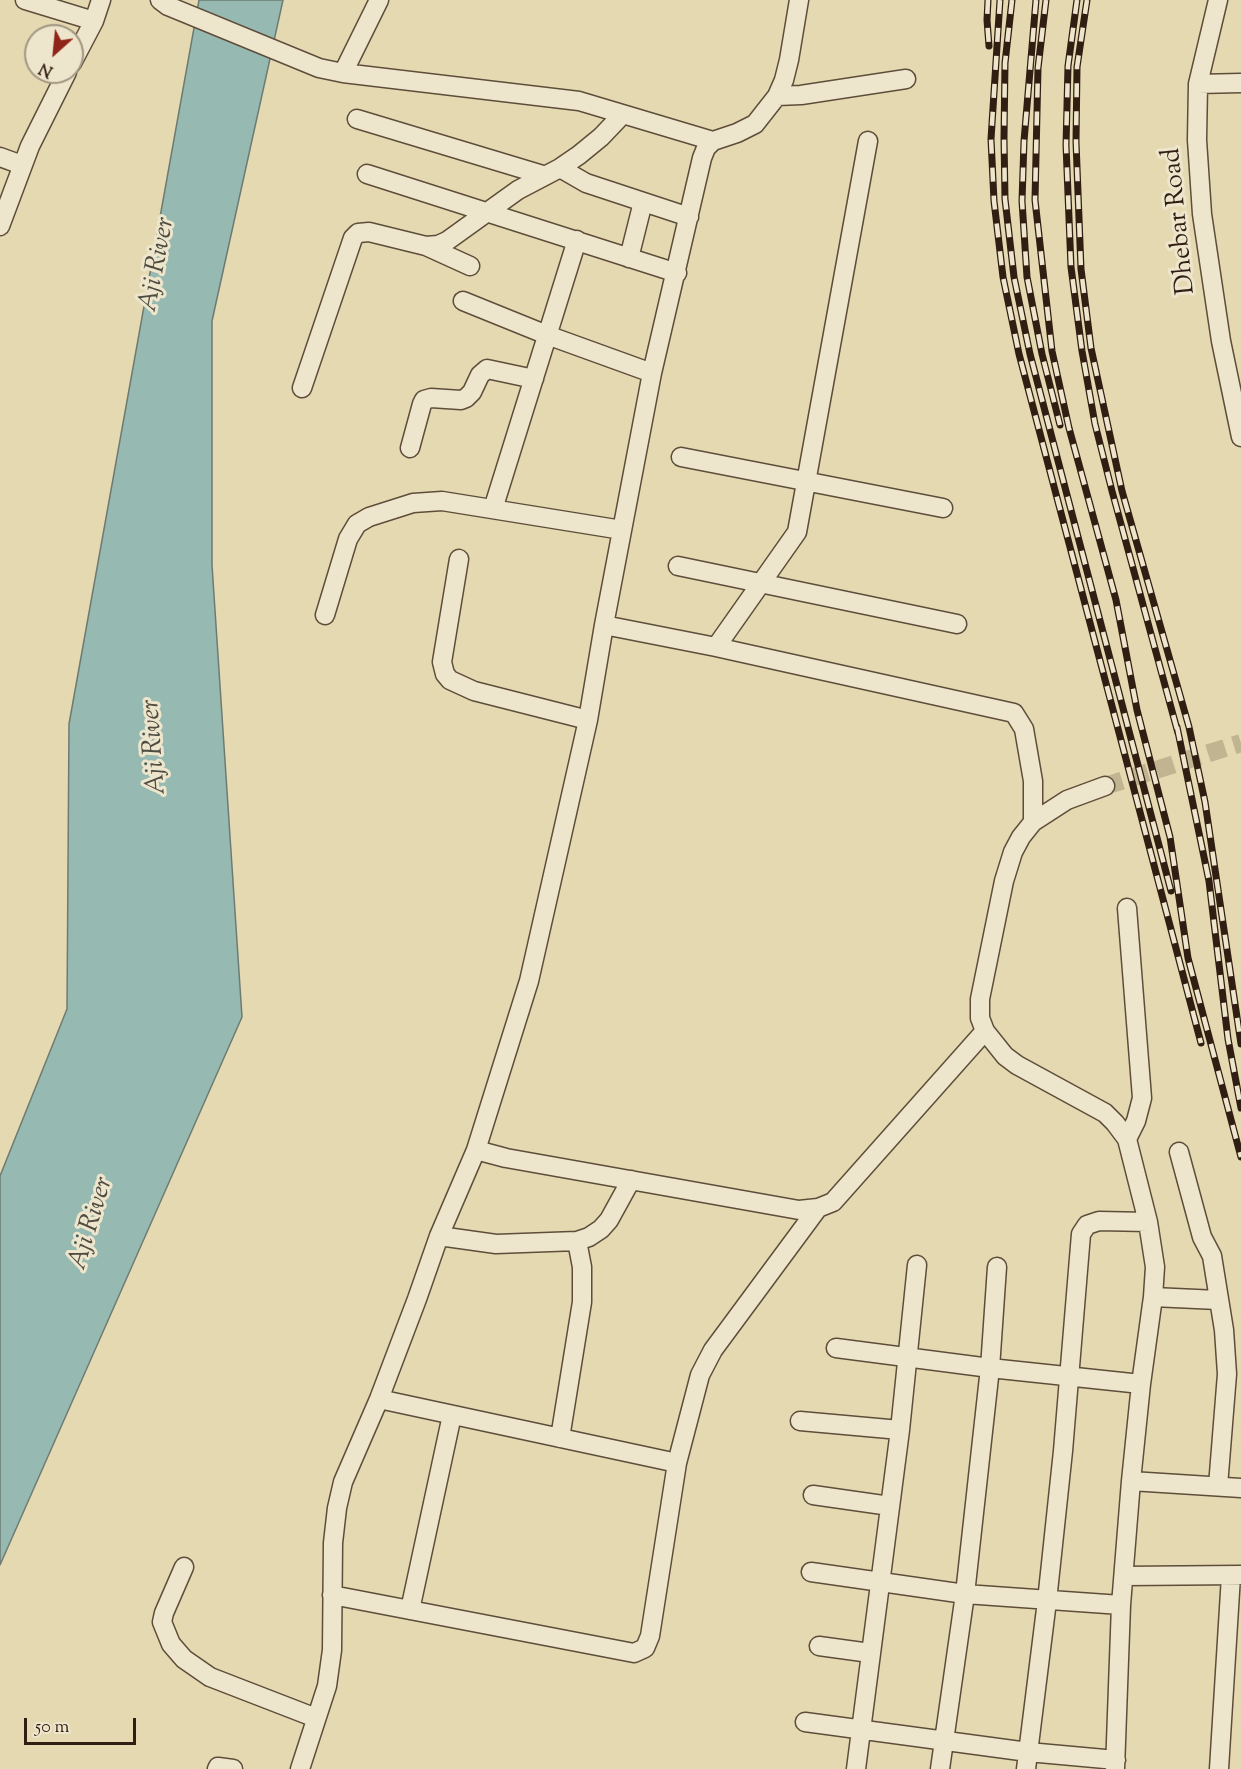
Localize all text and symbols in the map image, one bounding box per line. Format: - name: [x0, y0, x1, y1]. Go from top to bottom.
- north arrow: [24, 24, 84, 84]
- text: N: [36, 56, 57, 82]
- street label: Dhebar Road: [1158, 146, 1204, 296]
- water label: Aji River: [134, 215, 184, 315]
- water label: Aji River: [137, 698, 175, 796]
- water label: Aji River: [64, 1174, 122, 1274]
- scale bar: [27, 1706, 140, 1744]
- text: 50 m: [35, 1715, 69, 1741]

